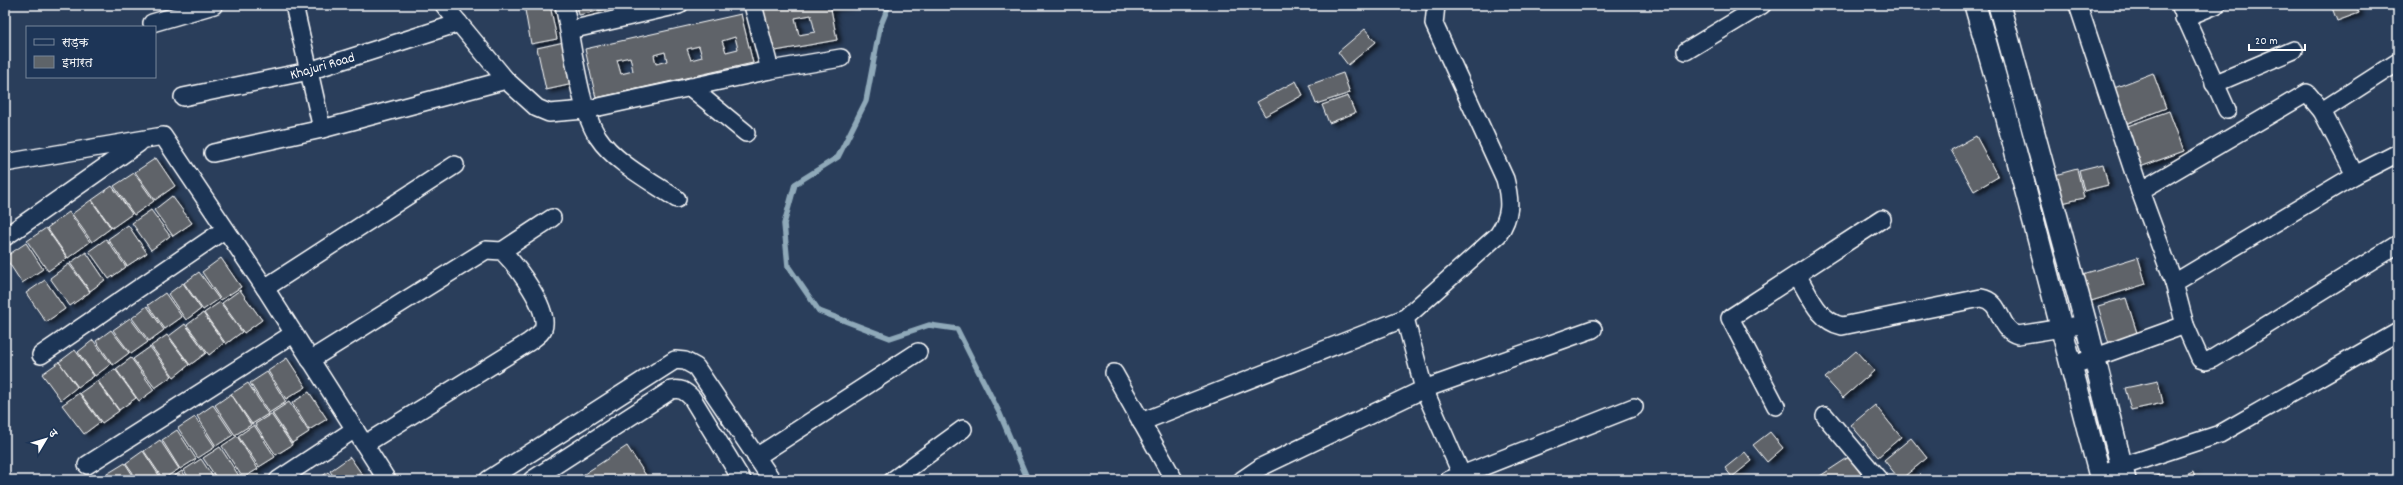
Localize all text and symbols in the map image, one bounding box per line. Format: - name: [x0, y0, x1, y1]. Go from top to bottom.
- legend: [26, 26, 156, 78]
- scale bar: [2249, 26, 2305, 52]
- text: 20 m: [2255, 33, 2278, 50]
- text: सड़क: [61, 35, 90, 52]
- street label: Khajuri Road: [288, 48, 357, 86]
- text: इमारत: [61, 55, 93, 72]
- north arrow: [26, 419, 66, 459]
- text: उ: [43, 426, 61, 442]

